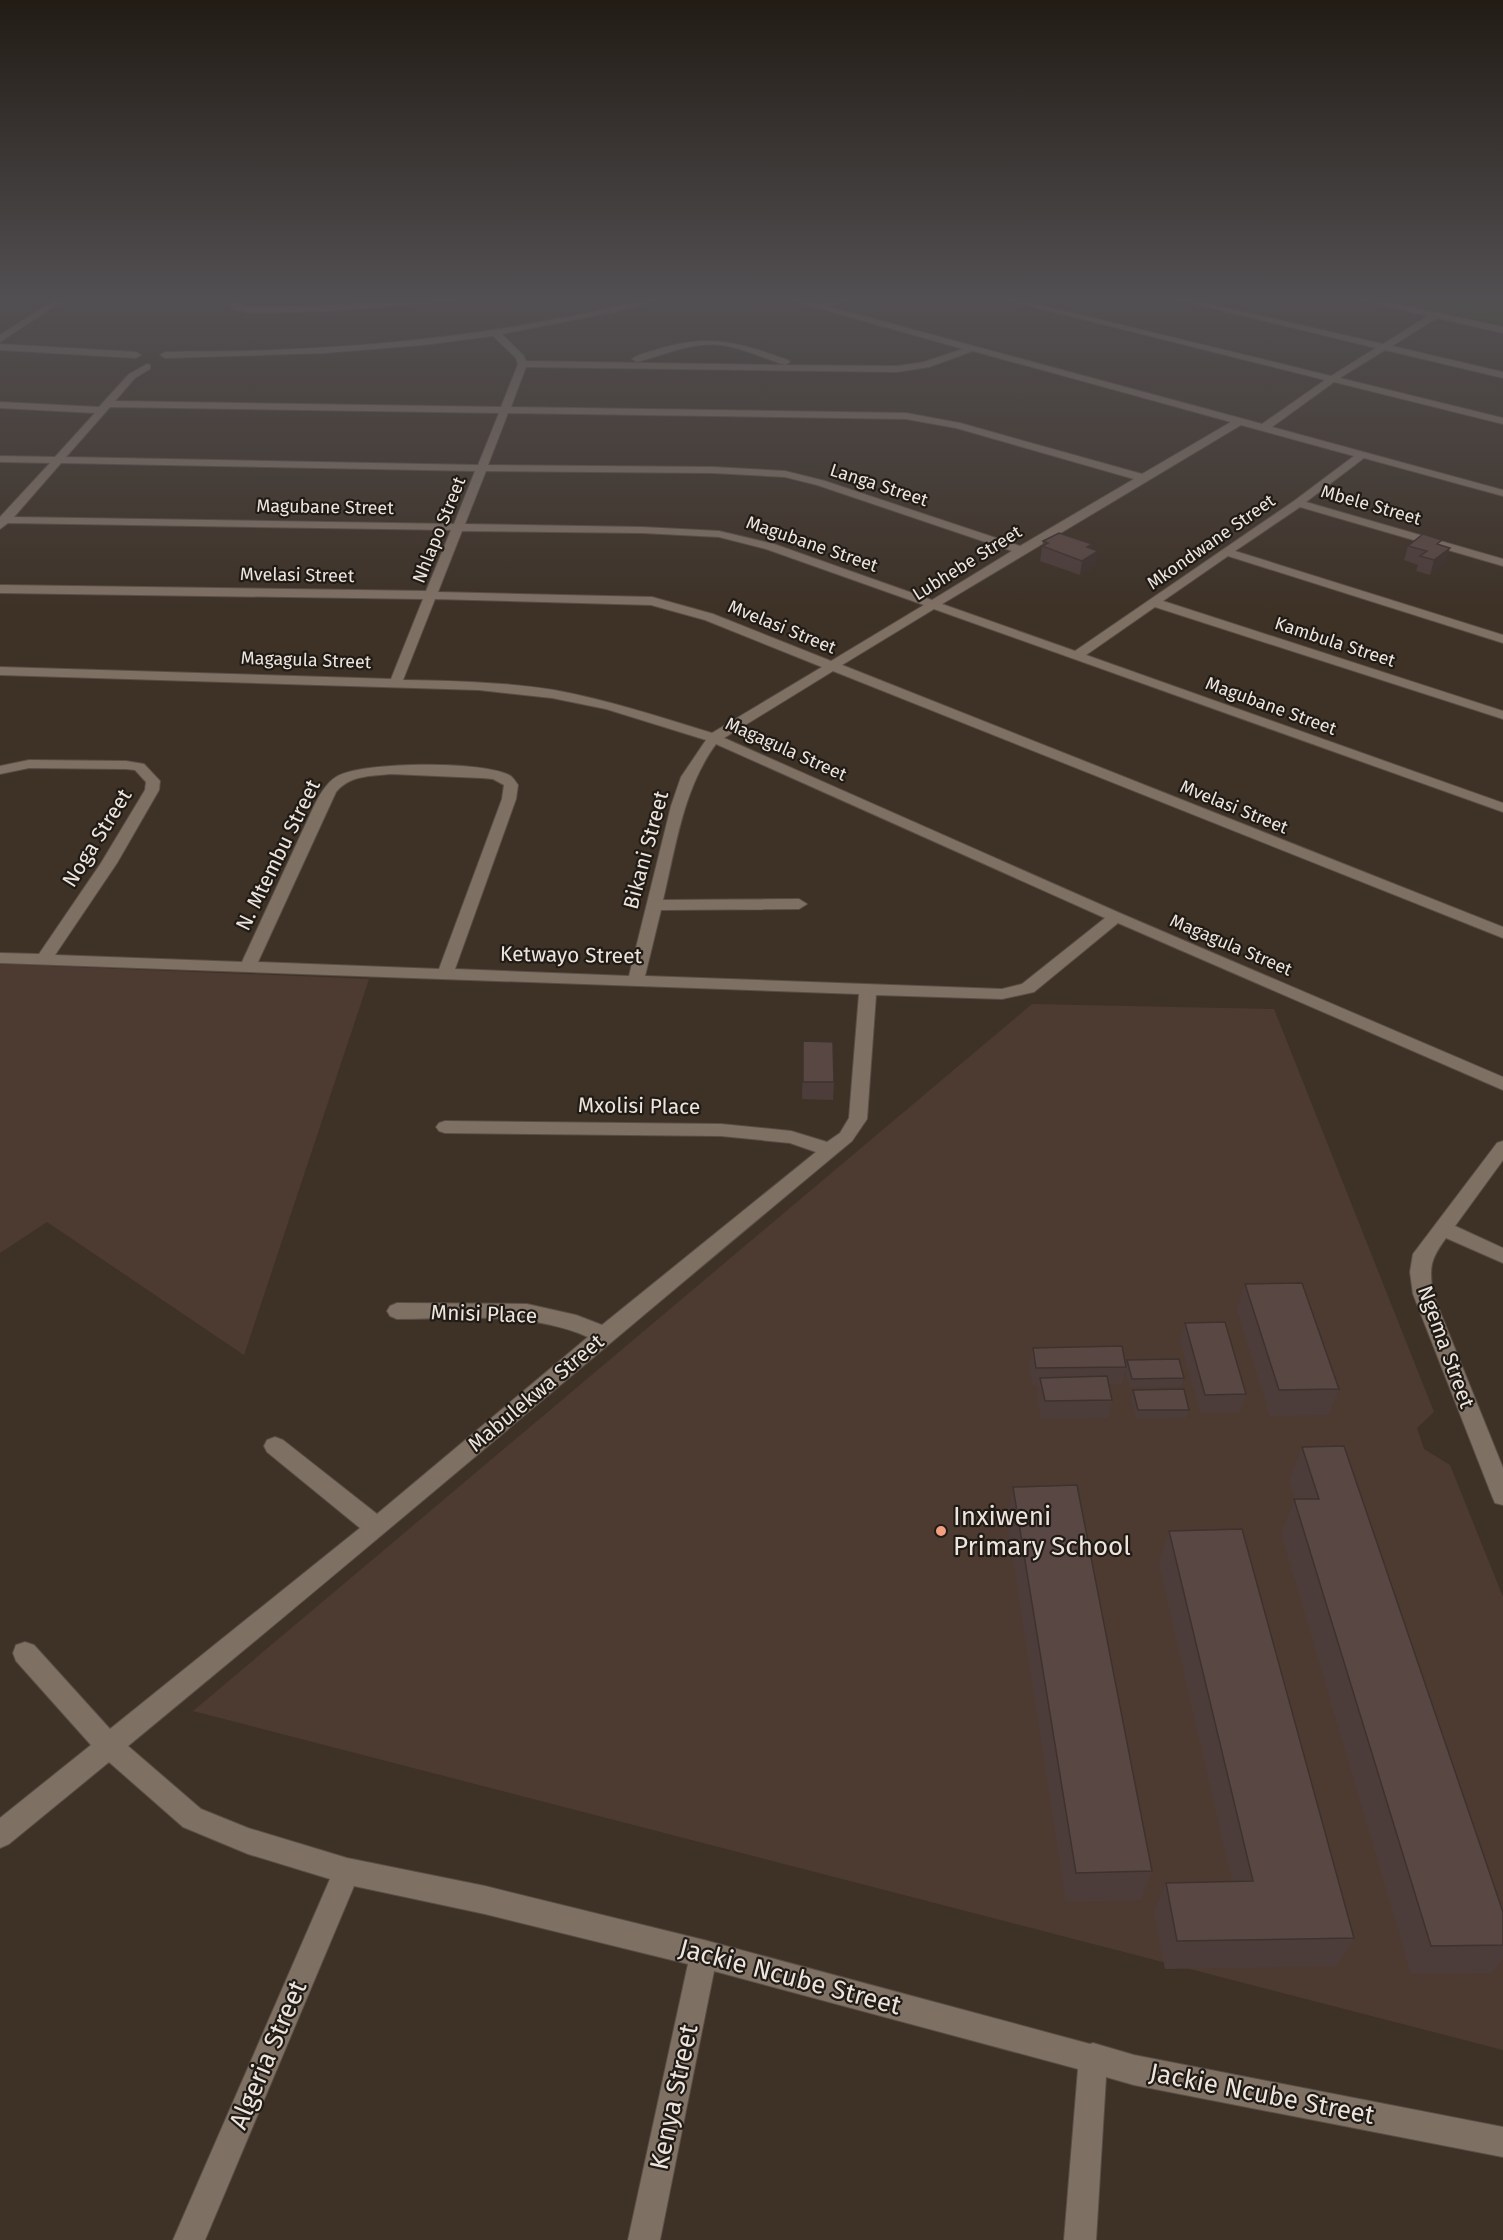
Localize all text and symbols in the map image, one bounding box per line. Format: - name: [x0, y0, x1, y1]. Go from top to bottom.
- street label: Langa Street: [827, 459, 931, 511]
- street label: Nhlapo Street: [408, 473, 470, 586]
- street label: Mbele Street: [1318, 480, 1424, 530]
- street label: Mkondwane Street: [1143, 489, 1280, 594]
- street label: Magubane Street: [256, 495, 394, 519]
- street label: Magubane Street: [743, 511, 881, 577]
- street label: Lubhebe Street: [908, 520, 1026, 605]
- street label: Mvelasi Street: [240, 563, 355, 587]
- street label: Mvelasi Street: [725, 595, 840, 659]
- street label: Kambula Street: [1272, 612, 1399, 672]
- street label: Magagula Street: [240, 647, 372, 673]
- street label: Magubane Street: [1203, 672, 1340, 740]
- street label: Magagula Street: [722, 712, 851, 786]
- street label: N. Mtembu Street: [230, 775, 326, 935]
- street label: Mvelasi Street: [1177, 775, 1292, 839]
- street label: Noga Street: [57, 784, 138, 892]
- street label: Bikani Street: [618, 788, 674, 912]
- street label: Magagula Street: [1167, 909, 1296, 981]
- street label: Ketwayo Street: [500, 941, 643, 969]
- street label: Mxolisi Place: [578, 1092, 700, 1120]
- street label: Ngema Street: [1412, 1282, 1480, 1412]
- street label: Mnisi Place: [430, 1299, 538, 1329]
- street label: Mabulekwa Street: [463, 1328, 610, 1457]
- place label: Inxiweni Primary School: [953, 1501, 1131, 1562]
- marker: Inxiweni Primary School: [934, 1524, 948, 1538]
- street label: Jackie Ncube Street: [676, 1932, 905, 2022]
- street label: Algeria Street: [223, 1975, 314, 2134]
- street label: Kenya Street: [643, 2021, 705, 2173]
- street label: Jackie Ncube Street: [1147, 2057, 1378, 2131]

